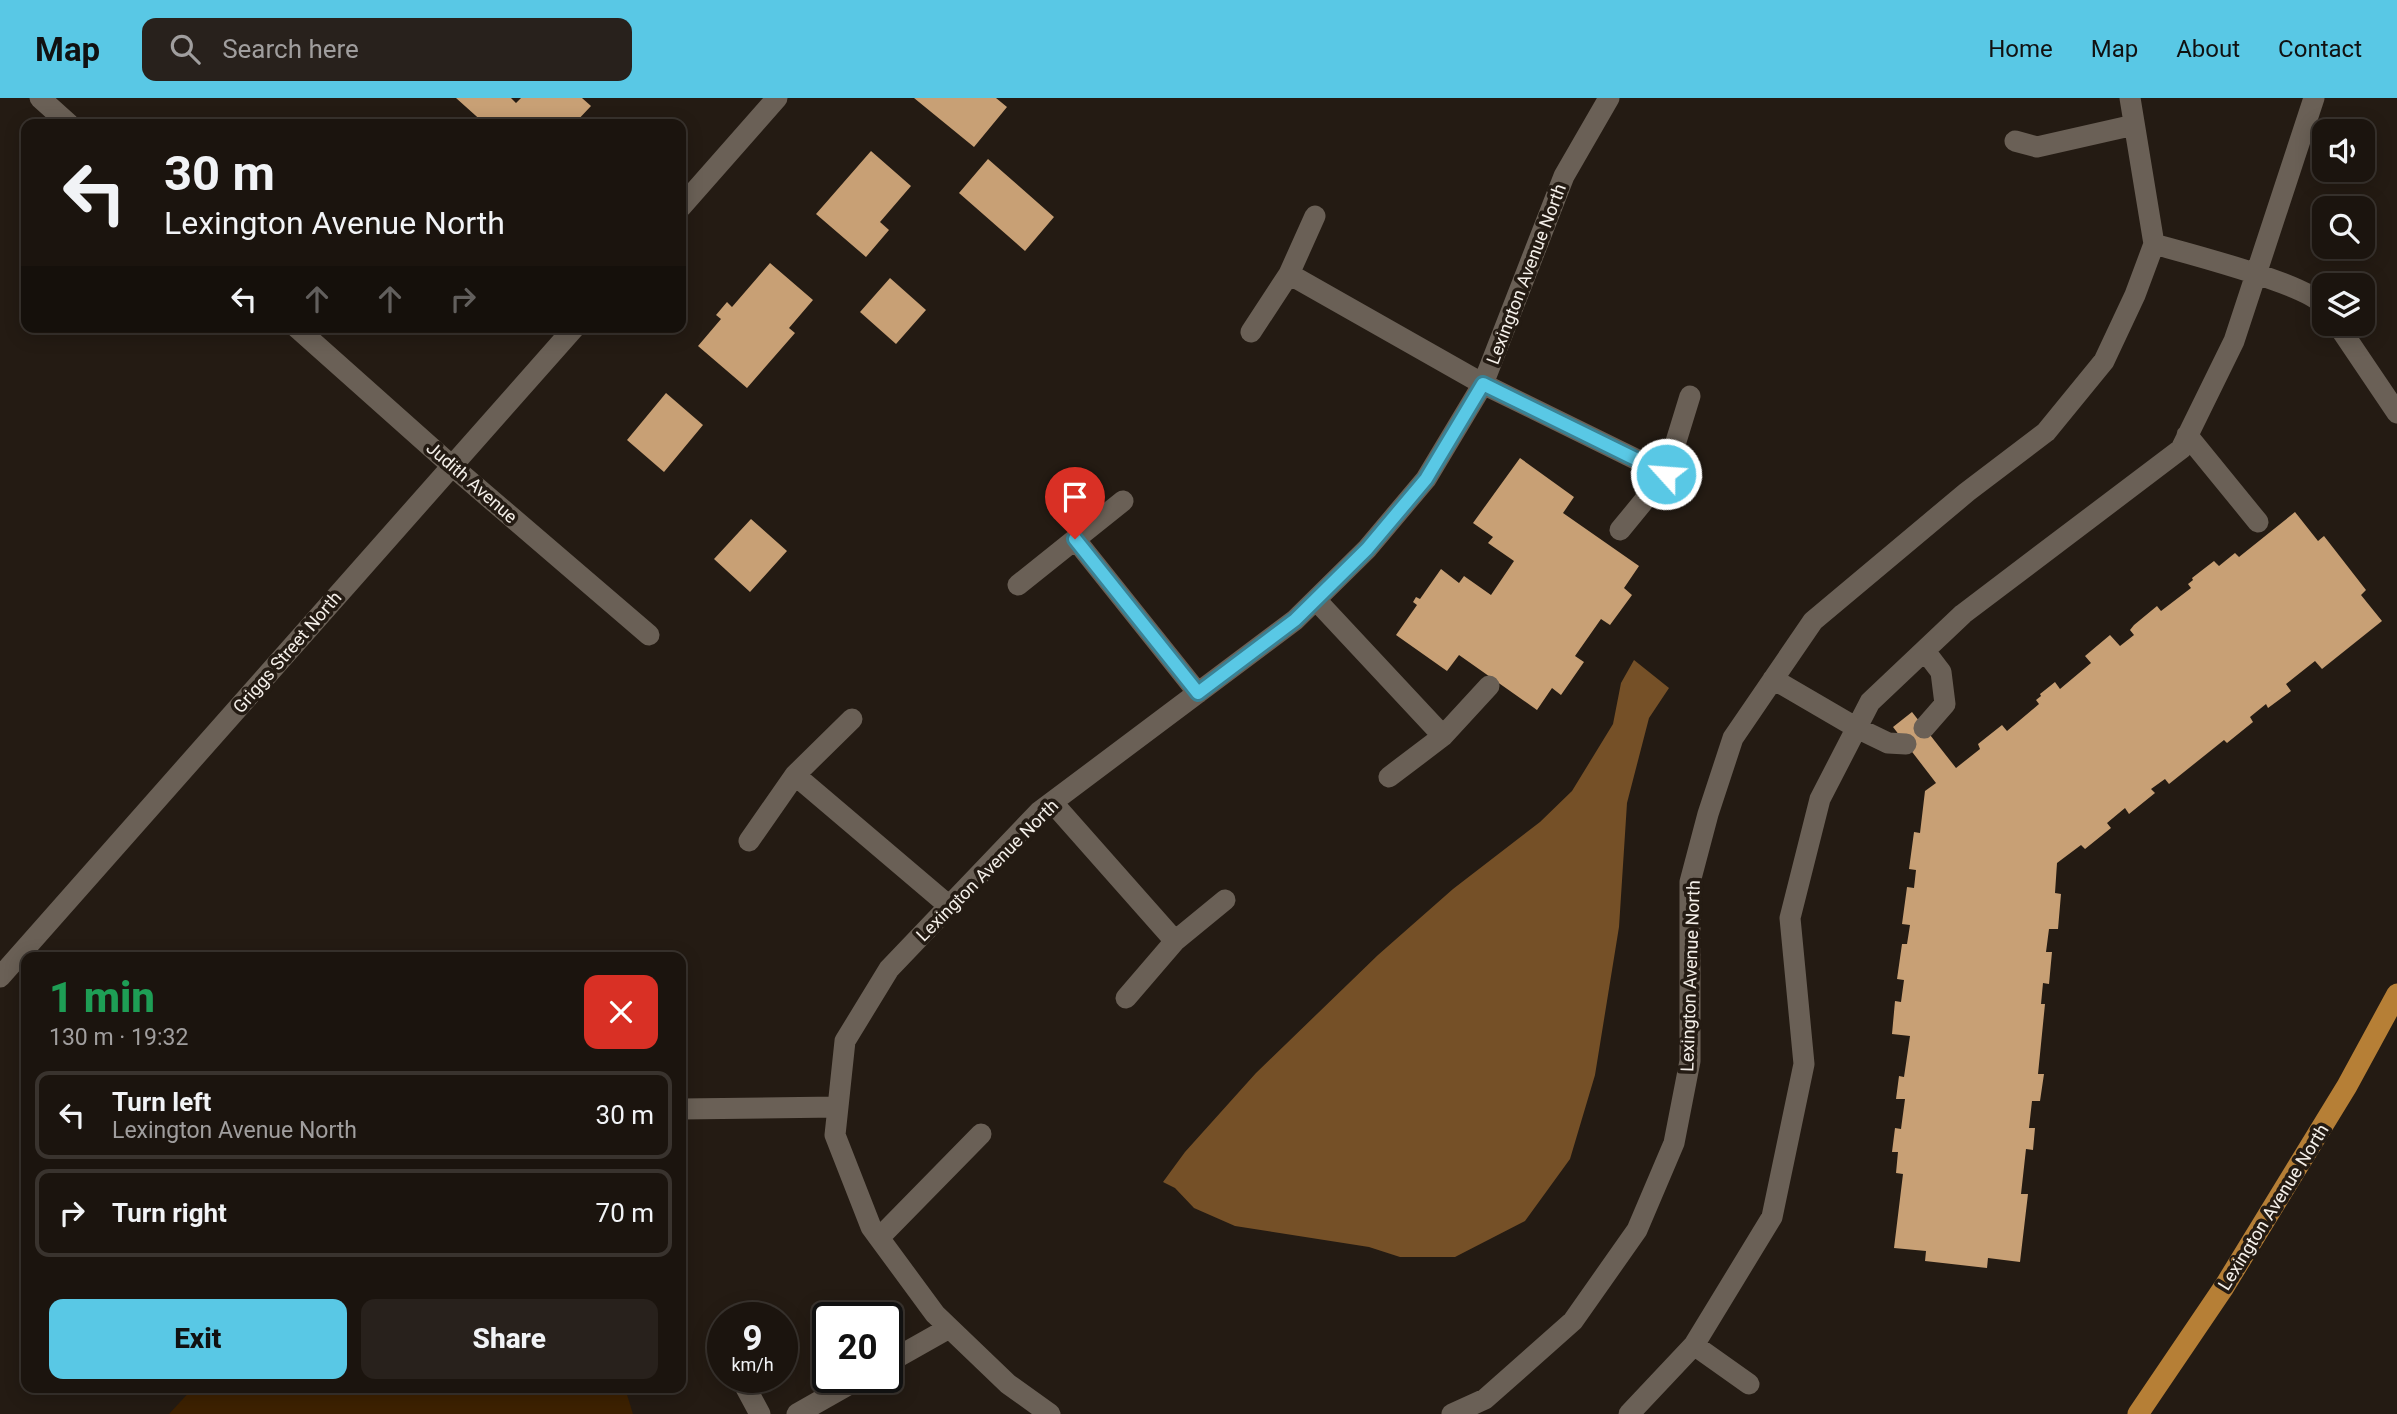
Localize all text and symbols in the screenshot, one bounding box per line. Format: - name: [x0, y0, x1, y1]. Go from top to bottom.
- search box: [142, 18, 632, 81]
- text: Map: [35, 30, 100, 69]
- icon: search: [166, 30, 204, 68]
- text: Search here: [222, 34, 359, 64]
- text: Home: [1988, 35, 2053, 63]
- text: Map: [2091, 35, 2138, 63]
- text: About: [2176, 35, 2240, 63]
- text: Contact: [2278, 35, 2362, 63]
- map controls: [2312, 119, 2375, 336]
- button: sound: [2312, 119, 2375, 182]
- text: 30 m: [164, 145, 275, 202]
- icon: left: [49, 147, 140, 238]
- street label: Lexington Avenue North: [1482, 181, 1570, 367]
- button: search: [2312, 196, 2375, 259]
- text: Lexington Avenue North: [164, 204, 505, 242]
- button: layers: [2312, 273, 2375, 336]
- icon: left: [225, 280, 263, 318]
- icon: ahead: [298, 280, 336, 318]
- icon: ahead: [371, 280, 409, 318]
- icon: right: [444, 280, 482, 318]
- street label: Judith Avenue: [422, 437, 522, 527]
- position arrow: [1629, 437, 1703, 511]
- pin: [1045, 467, 1105, 539]
- icon: arrive: [1056, 478, 1094, 516]
- street label: Griggs Street North: [229, 587, 345, 717]
- street label: Lexington Avenue North: [912, 795, 1062, 945]
- street label: Lexington Avenue North: [1676, 880, 1704, 1072]
- text: 1 min: [49, 973, 155, 1022]
- button: close: [584, 975, 658, 1049]
- text: 130 m · 19:32: [49, 1024, 188, 1051]
- text: Turn left: [112, 1087, 211, 1117]
- icon: left: [53, 1096, 91, 1134]
- text: 30 m: [596, 1100, 654, 1130]
- text: Lexington Avenue North: [112, 1117, 357, 1144]
- street label: Lexington Avenue North: [2213, 1120, 2333, 1294]
- icon: right: [53, 1194, 91, 1232]
- text: Turn right: [112, 1198, 227, 1228]
- text: 70 m: [596, 1198, 654, 1228]
- button: Exit: [49, 1299, 347, 1379]
- button: Share: [361, 1299, 658, 1379]
- speed limit sign: 20: [812, 1302, 903, 1393]
- text: 9: [742, 1318, 763, 1359]
- text: km/h: [731, 1354, 774, 1375]

